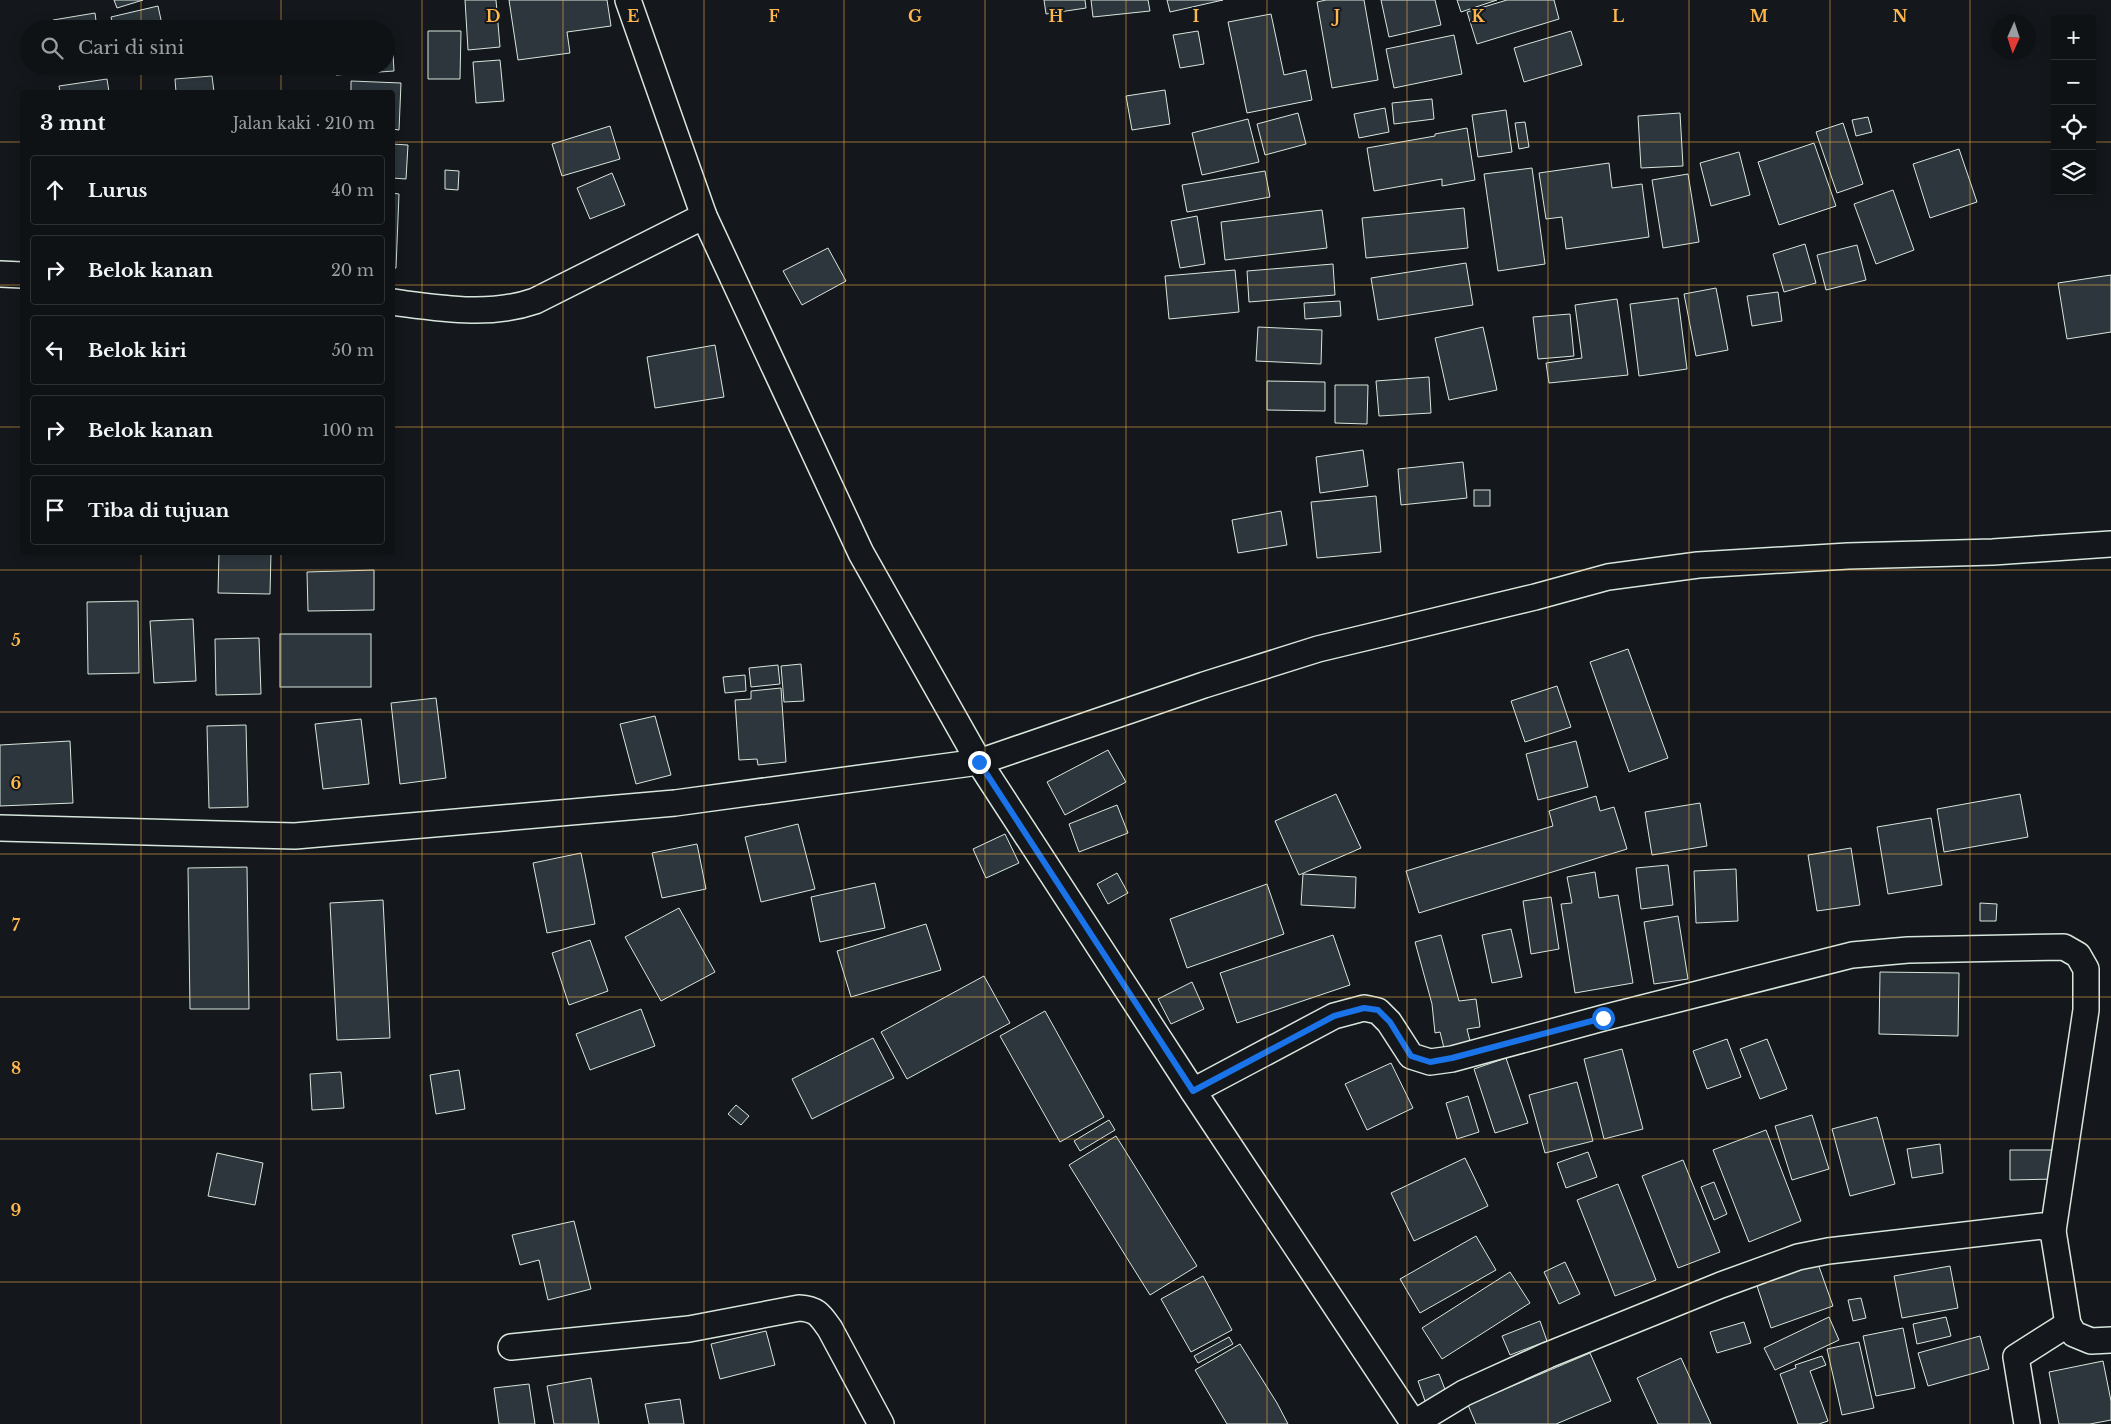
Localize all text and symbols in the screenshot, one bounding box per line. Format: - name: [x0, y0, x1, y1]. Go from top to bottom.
- text: D: [486, 6, 500, 26]
- text: E: [627, 6, 639, 26]
- text: F: [768, 6, 780, 26]
- text: G: [908, 6, 922, 26]
- text: H: [1048, 6, 1064, 26]
- text: I: [1193, 6, 1200, 26]
- text: J: [1331, 6, 1340, 26]
- text: K: [1471, 6, 1485, 26]
- text: L: [1612, 6, 1624, 26]
- text: M: [1750, 6, 1768, 26]
- text: N: [1892, 6, 1908, 26]
- north arrow: [1991, 15, 2036, 60]
- map controls: [2051, 15, 2096, 195]
- button: +: [2051, 15, 2096, 60]
- search box: [20, 20, 395, 75]
- icon: search: [38, 34, 66, 62]
- text: Cari di sini: [78, 36, 184, 59]
- button: −: [2051, 60, 2096, 105]
- button: locate: [2051, 105, 2096, 150]
- text: 3 mnt: [40, 110, 105, 136]
- text: Jalan kaki · 210 m: [233, 113, 375, 133]
- button: layers: [2051, 150, 2096, 195]
- icon: ahead: [41, 176, 69, 204]
- text: Lurus: [88, 179, 147, 202]
- text: 40 m: [331, 180, 374, 200]
- icon: right: [41, 256, 69, 284]
- text: Belok kanan: [88, 259, 213, 282]
- text: 20 m: [331, 260, 374, 280]
- icon: left: [41, 336, 69, 364]
- text: Belok kiri: [88, 339, 187, 362]
- text: 50 m: [332, 340, 374, 360]
- icon: right: [41, 416, 69, 444]
- text: Belok kanan: [88, 419, 213, 442]
- text: 100 m: [322, 420, 374, 440]
- icon: arrive: [41, 496, 69, 524]
- text: Tiba di tujuan: [88, 499, 229, 522]
- text: 5: [11, 630, 21, 650]
- route end: [968, 751, 991, 774]
- text: 6: [11, 773, 22, 793]
- text: 7: [12, 915, 21, 935]
- route start: [1592, 1007, 1615, 1030]
- text: 8: [11, 1058, 21, 1078]
- text: 9: [11, 1200, 22, 1220]

